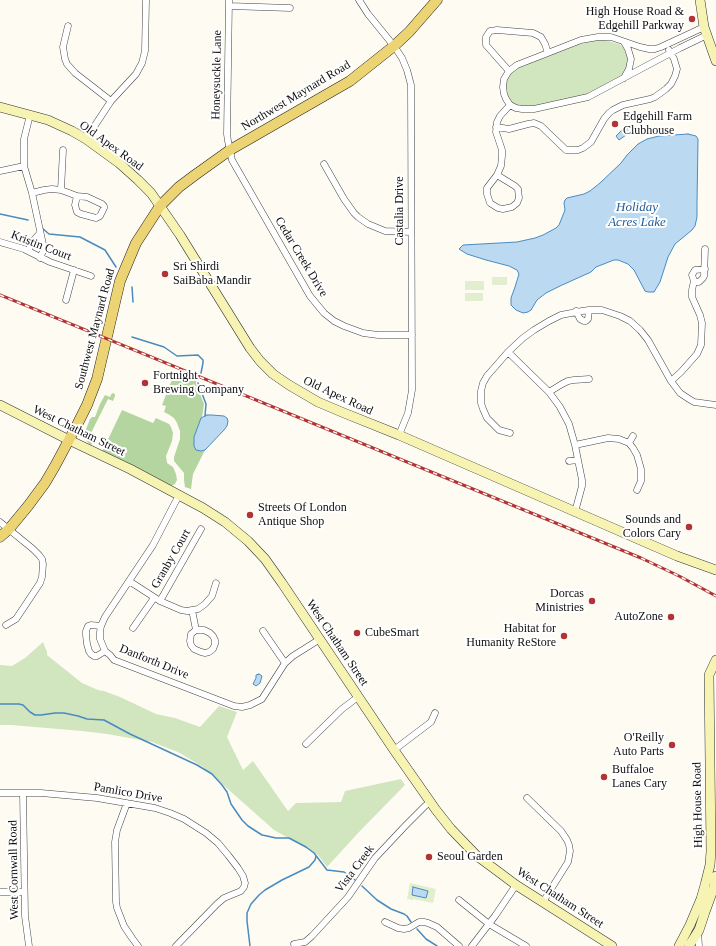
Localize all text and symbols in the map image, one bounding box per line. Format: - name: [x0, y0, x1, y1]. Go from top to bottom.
- place label: High House Road & Edgehill Parkway: [586, 5, 684, 33]
- marker: High House Road & Edgehill Parkway: [687, 14, 697, 24]
- street label: Honeysuckle Lane: [209, 30, 225, 120]
- street label: Northwest Maynard Road: [239, 58, 353, 134]
- place label: Edgehill Farm Clubhouse: [623, 110, 692, 138]
- street label: Old Apex Road: [76, 118, 146, 174]
- marker: Edgehill Farm Clubhouse: [610, 119, 620, 129]
- street label: Castalia Drive: [393, 177, 407, 245]
- water label: Holiday Acres Lake: [608, 200, 666, 231]
- street label: Cedar Creek Drive: [271, 214, 331, 300]
- street label: Kristin Court: [9, 228, 73, 264]
- place label: Sri Shirdi SaiBaba Mandir: [173, 260, 251, 288]
- street label: Southwest Maynard Road: [72, 267, 118, 391]
- marker: Sri Shirdi SaiBaba Mandir: [160, 269, 170, 279]
- place label: Fortnight Brewing Company: [153, 369, 244, 397]
- street label: Old Apex Road: [301, 374, 375, 418]
- marker: Fortnight Brewing Company: [140, 378, 150, 388]
- street label: West Chatham Street: [30, 402, 128, 460]
- place label: Streets Of London Antique Shop: [258, 501, 347, 529]
- marker: Streets Of London Antique Shop: [245, 510, 255, 520]
- place label: Sounds and Colors Cary: [623, 513, 681, 541]
- marker: Sounds and Colors Cary: [684, 522, 694, 532]
- street label: Granby Court: [148, 527, 194, 591]
- place label: Dorcas Ministries: [535, 587, 584, 615]
- marker: Dorcas Ministries: [587, 596, 597, 606]
- street label: West Chatham Street: [303, 597, 371, 689]
- place label: AutoZone: [614, 610, 663, 624]
- marker: AutoZone: [666, 612, 676, 622]
- place label: Habitat for Humanity ReStore: [466, 622, 556, 650]
- place label: CubeSmart: [365, 626, 419, 640]
- marker: CubeSmart: [352, 628, 362, 638]
- marker: Habitat for Humanity ReStore: [559, 631, 569, 641]
- street label: Danforth Drive: [117, 642, 191, 682]
- place label: O'Reilly Auto Parts: [613, 731, 664, 759]
- marker: O'Reilly Auto Parts: [667, 740, 677, 750]
- street label: High House Road: [690, 762, 706, 848]
- place label: Buffaloe Lanes Cary: [612, 763, 667, 791]
- marker: Buffaloe Lanes Cary: [599, 772, 609, 782]
- street label: Pamlico Drive: [92, 780, 164, 806]
- street label: West Cornwall Road: [6, 820, 22, 920]
- street label: Vista Creek: [332, 842, 378, 896]
- place label: Seoul Garden: [437, 850, 503, 864]
- marker: Seoul Garden: [424, 852, 434, 862]
- street label: West Chatham Street: [514, 864, 606, 932]

